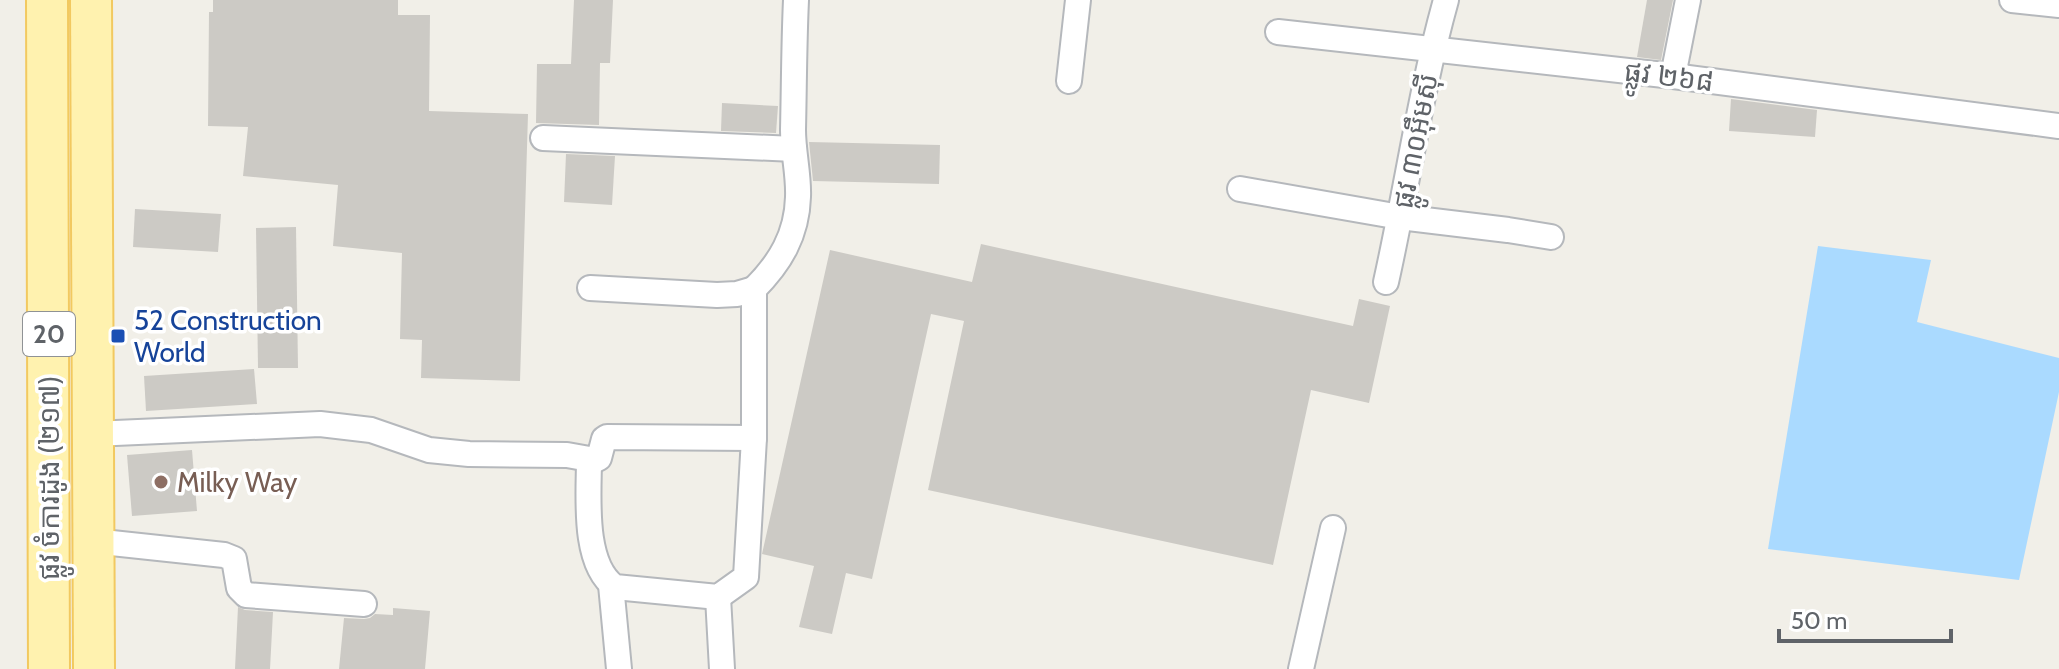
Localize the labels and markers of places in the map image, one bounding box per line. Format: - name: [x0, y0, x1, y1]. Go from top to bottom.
- place label: 52 Construction World: [134, 303, 322, 369]
- marker: 52 Construction World: [109, 327, 127, 345]
- place label: Milky Way: [177, 465, 297, 499]
- marker: Milky Way: [152, 473, 170, 491]

